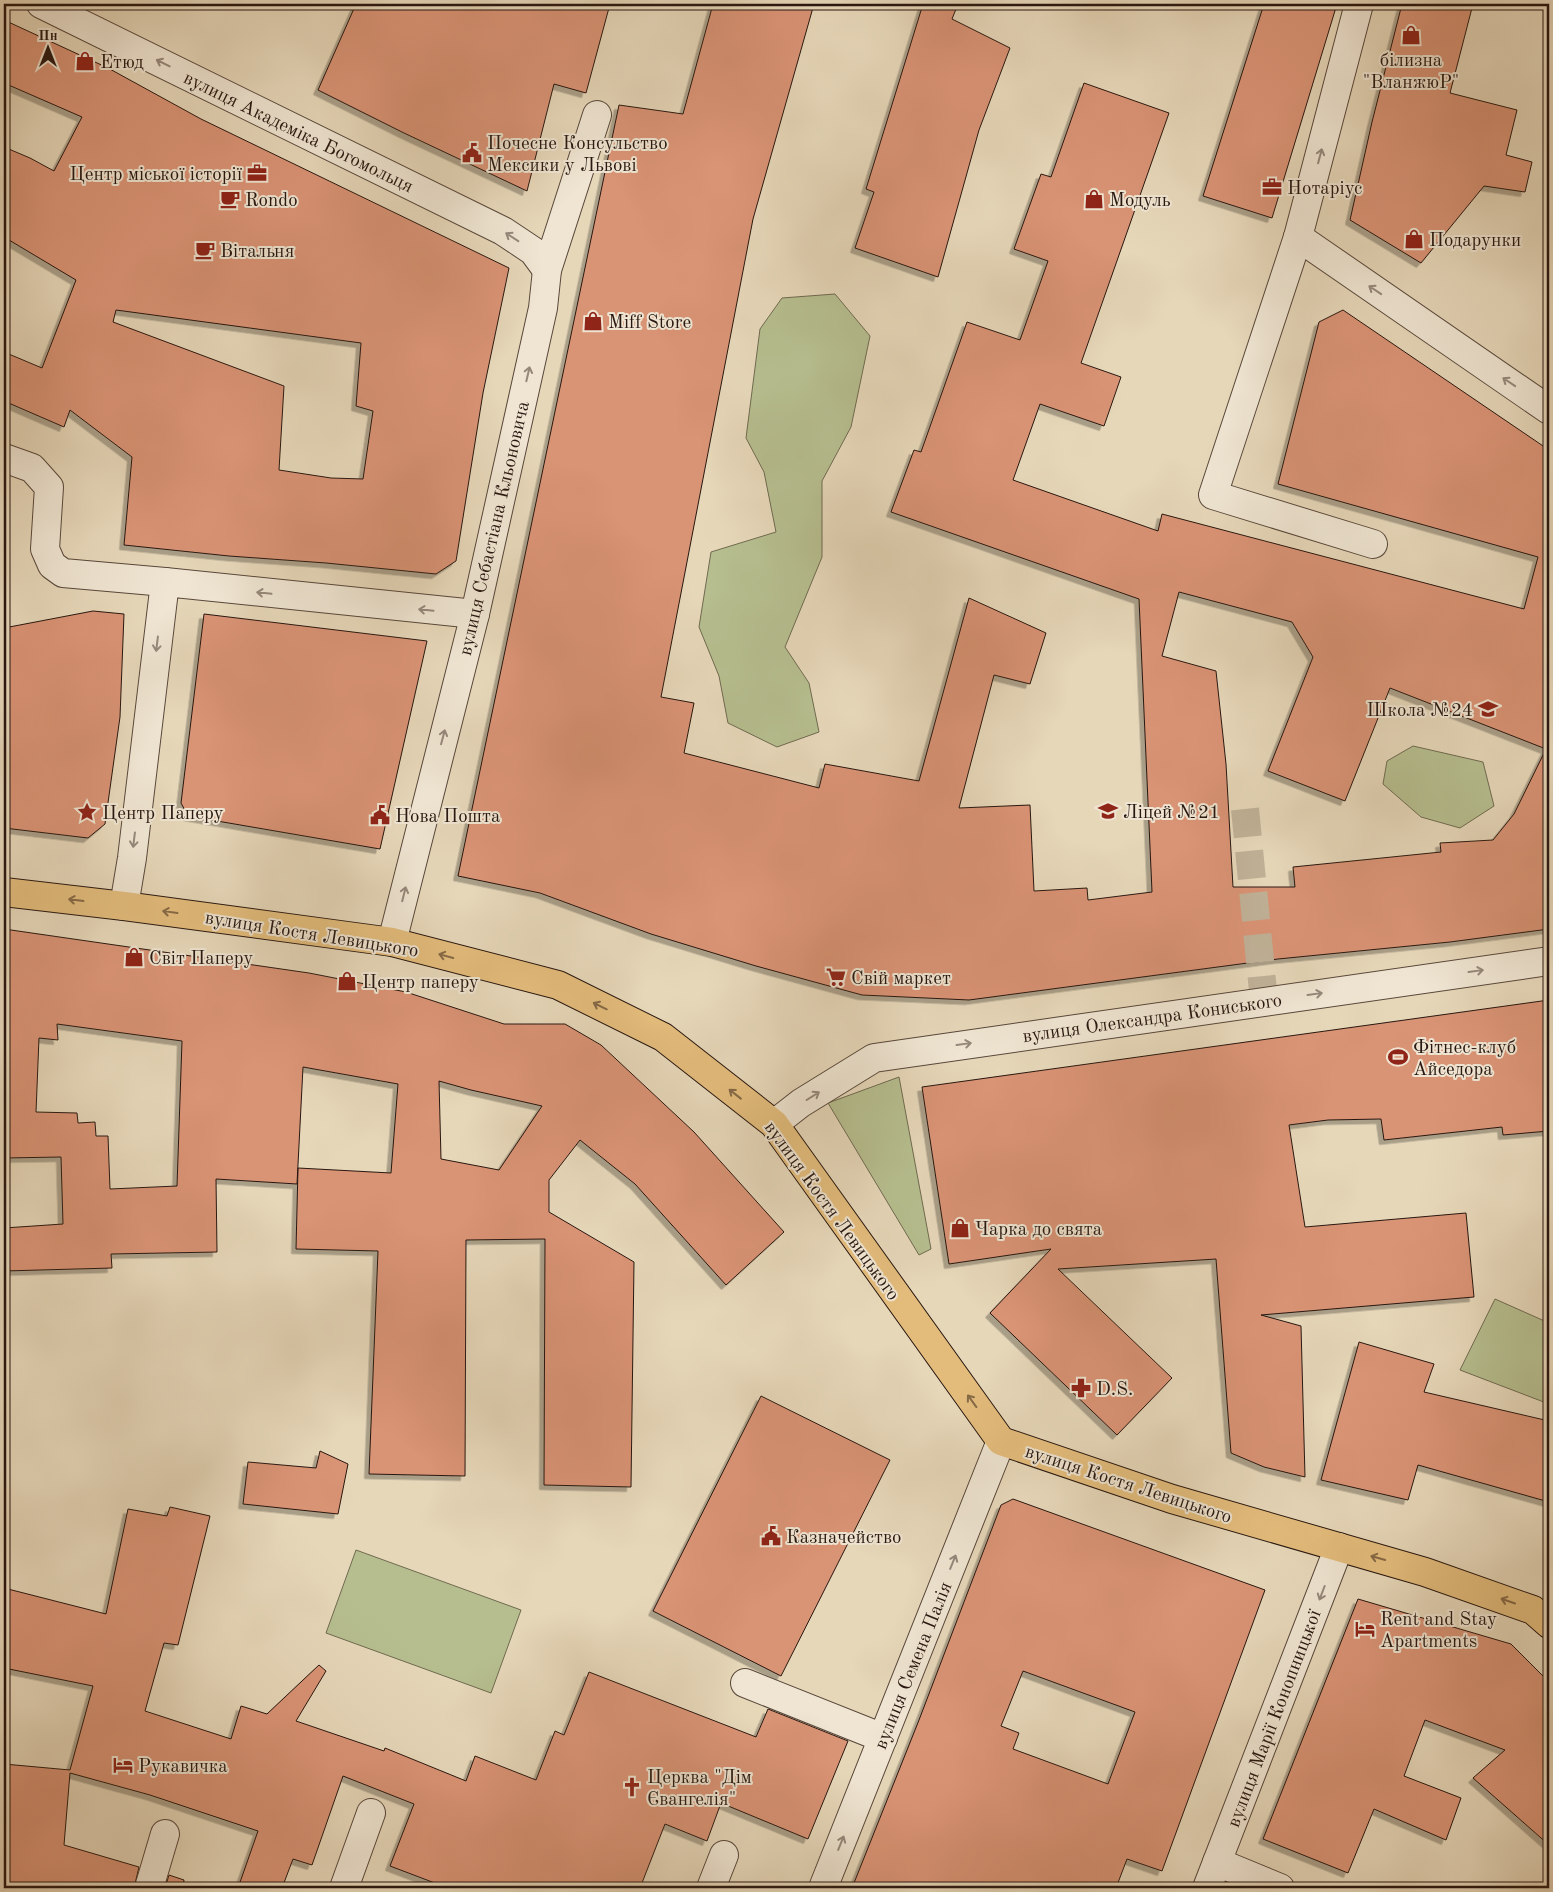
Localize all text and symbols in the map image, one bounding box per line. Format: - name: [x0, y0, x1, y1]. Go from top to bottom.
- north arrow: [22, 22, 72, 72]
- shop icon: білизна "ВланжюР": [1400, 24, 1422, 46]
- text: Пн: [38, 29, 58, 43]
- shop icon: Етюд: [74, 50, 96, 72]
- place label: білизна "ВланжюР": [1363, 52, 1459, 93]
- place label: Етюд: [100, 54, 144, 73]
- one-way arrow: [156, 58, 171, 67]
- street label: вулиця Академіка Богомольця: [180, 69, 416, 197]
- place label: Почесне Консульство Мексики у Львові: [487, 135, 668, 176]
- public building icon: Почесне Консульство Мексики у Львові: [461, 142, 483, 164]
- one-way arrow: [1315, 149, 1325, 165]
- office icon: Центр міської історії: [246, 162, 268, 184]
- place label: Центр міської історії: [70, 166, 243, 185]
- office icon: Нотаріус: [1261, 176, 1283, 198]
- place label: Нотаріус: [1287, 180, 1362, 199]
- cafe icon: Rondo: [219, 188, 241, 210]
- shop icon: Модуль: [1083, 188, 1105, 210]
- place label: Rondo: [245, 192, 298, 211]
- place label: Модуль: [1109, 192, 1171, 211]
- shop icon: Подарунки: [1403, 228, 1425, 250]
- one-way arrow: [505, 232, 519, 242]
- place label: Подарунки: [1429, 232, 1521, 251]
- cafe icon: Вітальня: [194, 239, 216, 261]
- place label: Вітальня: [220, 243, 294, 262]
- one-way arrow: [1368, 285, 1382, 295]
- shop icon: Miff Store: [582, 310, 604, 332]
- place label: Miff Store: [608, 314, 691, 333]
- one-way arrow: [524, 367, 533, 383]
- one-way arrow: [1502, 377, 1516, 387]
- street label: вулиця Себастіана Кльоновича: [457, 399, 534, 658]
- one-way arrow: [257, 588, 273, 598]
- one-way arrow: [418, 605, 434, 615]
- one-way arrow: [152, 636, 162, 652]
- school or university icon: Школа №24: [1477, 698, 1499, 720]
- place label: Школа №24: [1366, 702, 1473, 721]
- one-way arrow: [439, 729, 448, 745]
- school or university icon: Ліцей №21: [1097, 800, 1119, 822]
- place icon: Центр Паперу: [76, 801, 98, 823]
- public building icon: Нова Пошта: [369, 804, 391, 826]
- place label: Ліцей №21: [1123, 804, 1220, 823]
- place label: Центр Паперу: [102, 805, 223, 824]
- place label: Нова Пошта: [395, 808, 501, 827]
- one-way arrow: [129, 832, 139, 848]
- one-way arrow: [399, 887, 409, 903]
- one-way arrow: [68, 895, 84, 905]
- one-way arrow: [162, 907, 178, 917]
- street label: вулиця Костя Левицького: [203, 909, 420, 962]
- shop icon: Світ Паперу: [123, 946, 145, 968]
- place label: Світ Паперу: [149, 950, 253, 969]
- one-way arrow: [438, 951, 454, 960]
- supermarket icon: Свiй маркет: [825, 966, 847, 988]
- one-way arrow: [1468, 966, 1484, 976]
- shop icon: Центр паперу: [336, 970, 358, 992]
- place label: Свiй маркет: [851, 970, 951, 989]
- place label: Центр паперу: [362, 974, 479, 993]
- one-way arrow: [1307, 989, 1323, 999]
- street label: вулиця Олександра Кониського: [1021, 992, 1283, 1047]
- one-way arrow: [593, 1001, 608, 1010]
- one-way arrow: [956, 1039, 972, 1049]
- place label: Фітнес-клуб Айседора: [1413, 1039, 1516, 1080]
- sports icon: Фітнес-клуб Айседора: [1387, 1046, 1409, 1068]
- one-way arrow: [729, 1088, 742, 1099]
- one-way arrow: [806, 1090, 820, 1100]
- street label: вулиця Костя Левицького: [760, 1118, 902, 1304]
- shop icon: Чарка до свята: [949, 1217, 971, 1239]
- place label: Чарка до свята: [975, 1221, 1103, 1240]
- pharmacy icon: D.S.: [1070, 1377, 1092, 1399]
- place label: D.S.: [1096, 1381, 1133, 1400]
- one-way arrow: [967, 1395, 977, 1409]
- street label: вулиця Костя Левицького: [1023, 1443, 1234, 1528]
- public building icon: Казначейство: [760, 1525, 782, 1547]
- place label: Казначейство: [786, 1529, 902, 1548]
- one-way arrow: [1370, 1553, 1386, 1563]
- one-way arrow: [949, 1555, 958, 1570]
- street label: вулиця Семена Палія: [872, 1579, 957, 1752]
- one-way arrow: [1317, 1585, 1326, 1600]
- one-way arrow: [1500, 1596, 1516, 1605]
- street label: вулиця Марії Конопницької: [1225, 1607, 1326, 1830]
- place label: Rent and Stay Apartments: [1380, 1611, 1497, 1652]
- hotel icon: Rent and Stay Apartments: [1354, 1618, 1376, 1640]
- hotel icon: Рукавичка: [112, 1754, 134, 1776]
- place label: Рукавичка: [138, 1758, 228, 1777]
- place label: Церква "Дім Євангелія": [647, 1769, 752, 1810]
- church icon: Церква "Дім Євангелія": [621, 1776, 643, 1798]
- one-way arrow: [837, 1836, 847, 1851]

